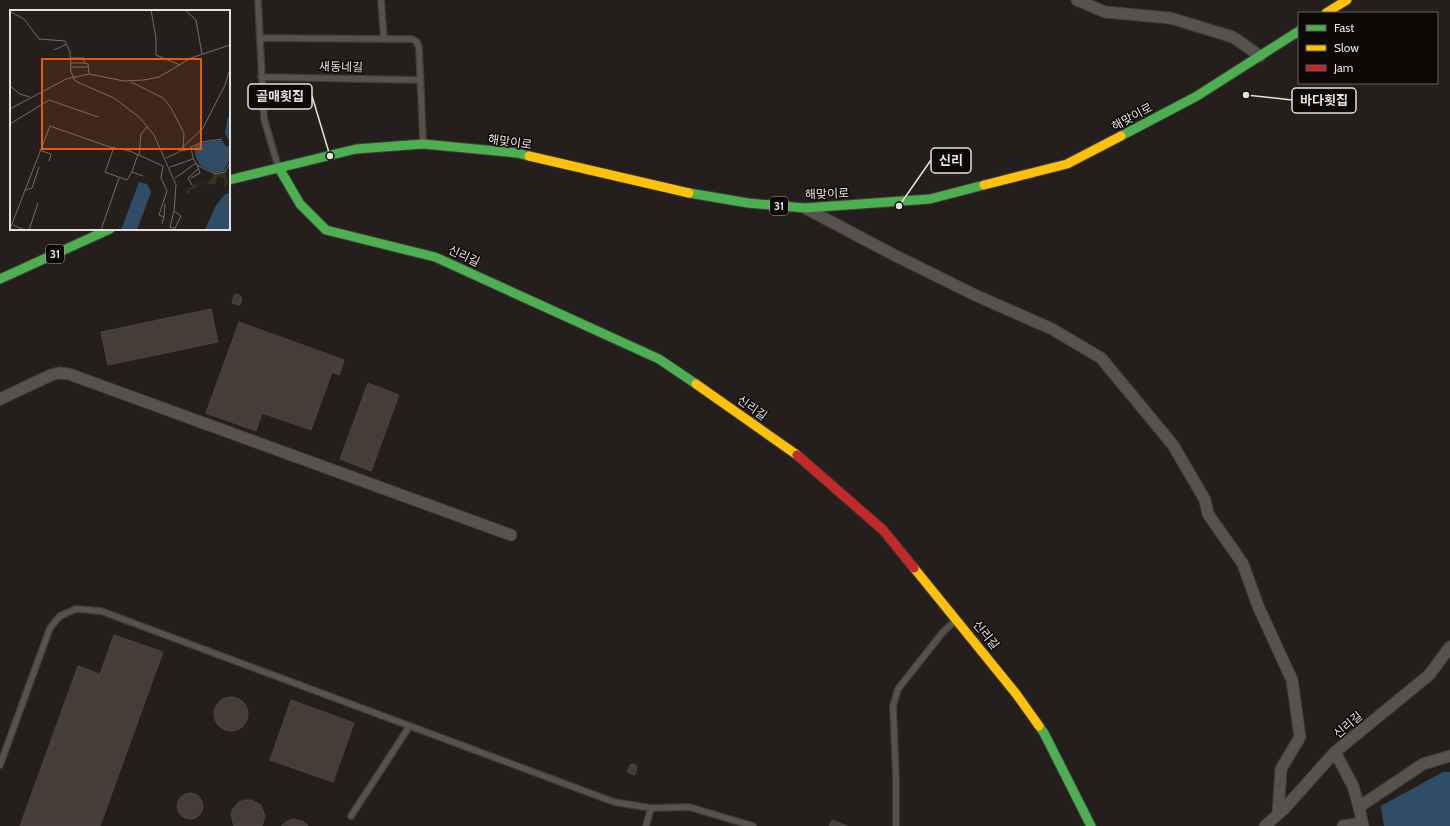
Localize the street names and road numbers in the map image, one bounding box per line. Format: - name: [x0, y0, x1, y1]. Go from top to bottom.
- street label: 새동네길: [319, 59, 363, 74]
- street label: 해맞이로: [1109, 100, 1155, 134]
- street label: 해맞이로: [487, 131, 533, 152]
- street label: 해맞이로: [805, 185, 849, 202]
- road number: 31: [770, 197, 788, 215]
- street label: 신리길: [446, 242, 482, 269]
- road number: 31: [46, 245, 64, 263]
- street label: 신리길: [734, 392, 770, 423]
- street label: 신리길: [970, 617, 1003, 652]
- street label: 신리길: [1330, 708, 1365, 741]

